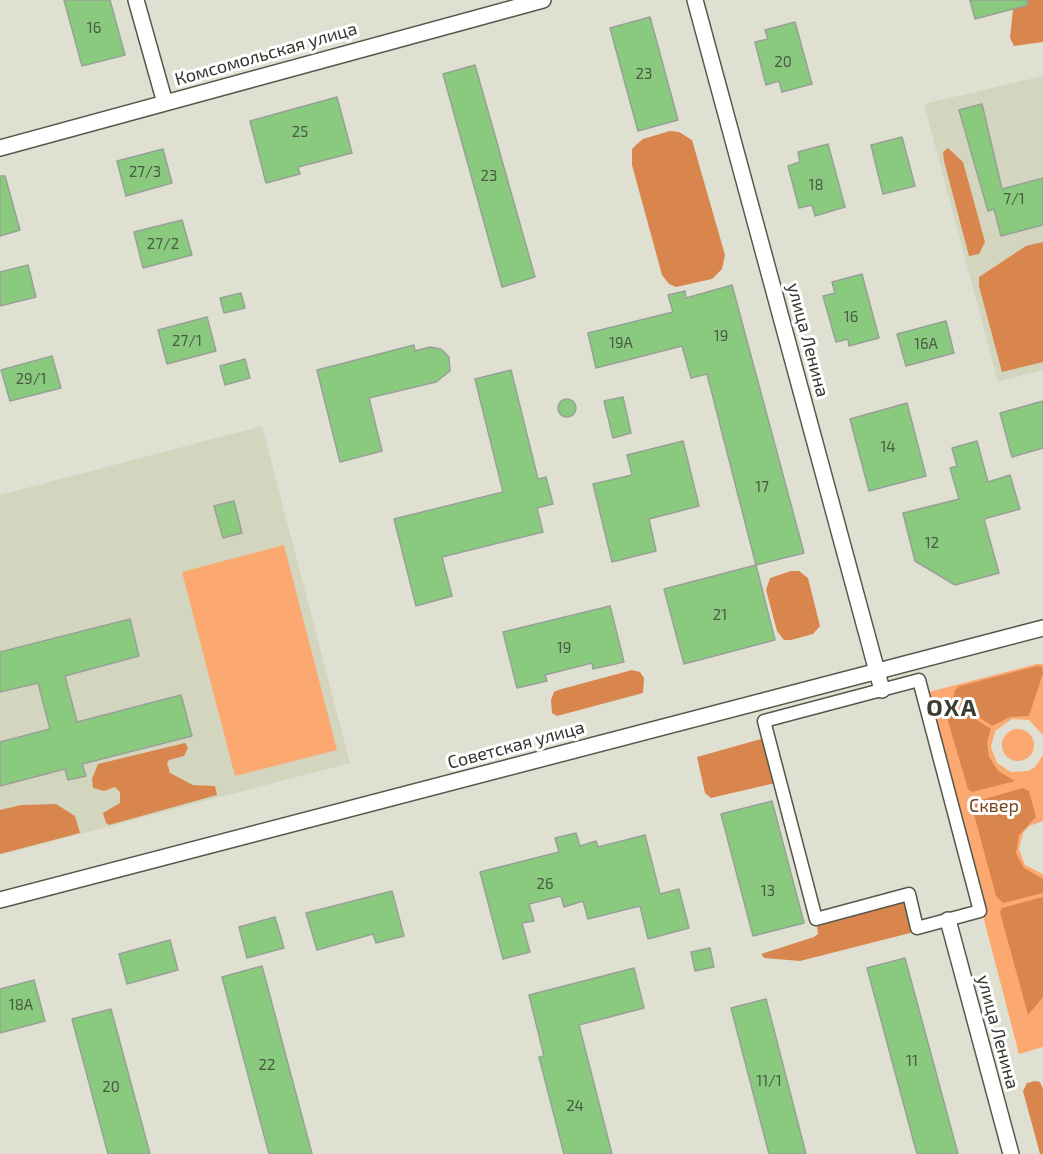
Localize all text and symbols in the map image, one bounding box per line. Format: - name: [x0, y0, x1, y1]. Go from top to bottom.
- street label: Комсомольская улица: [172, 18, 360, 90]
- house number: 16: [87, 19, 101, 37]
- house number: 20: [774, 53, 792, 71]
- house number: 23: [636, 65, 652, 83]
- house number: 25: [292, 123, 308, 141]
- house number: 27/3: [129, 163, 161, 181]
- house number: 23: [481, 167, 497, 185]
- house number: 18: [808, 176, 824, 194]
- house number: 7/1: [1003, 190, 1025, 208]
- house number: 27/2: [147, 235, 179, 253]
- street label: улица Ленина: [782, 281, 834, 399]
- house number: 16: [844, 308, 858, 326]
- house number: 19: [714, 327, 728, 345]
- house number: 27/1: [172, 332, 202, 350]
- house number: 19А: [609, 334, 633, 352]
- house number: 16А: [914, 335, 938, 353]
- house number: 29/1: [16, 370, 46, 388]
- house number: 14: [880, 438, 896, 456]
- house number: 17: [755, 478, 769, 496]
- house number: 12: [925, 534, 939, 552]
- house number: 21: [713, 606, 727, 624]
- house number: 19: [557, 639, 571, 657]
- district label: ОХА: [926, 694, 978, 722]
- street label: Советская улица: [445, 716, 587, 774]
- park label: Сквер: [969, 795, 1019, 817]
- house number: 26: [536, 875, 554, 893]
- house number: 13: [761, 882, 775, 900]
- street label: улица Ленина: [972, 973, 1024, 1091]
- house number: 18А: [9, 996, 33, 1014]
- house number: 11: [906, 1052, 918, 1070]
- house number: 22: [259, 1056, 275, 1074]
- house number: 11/1: [756, 1072, 782, 1090]
- house number: 20: [102, 1078, 120, 1096]
- house number: 24: [566, 1097, 584, 1115]

